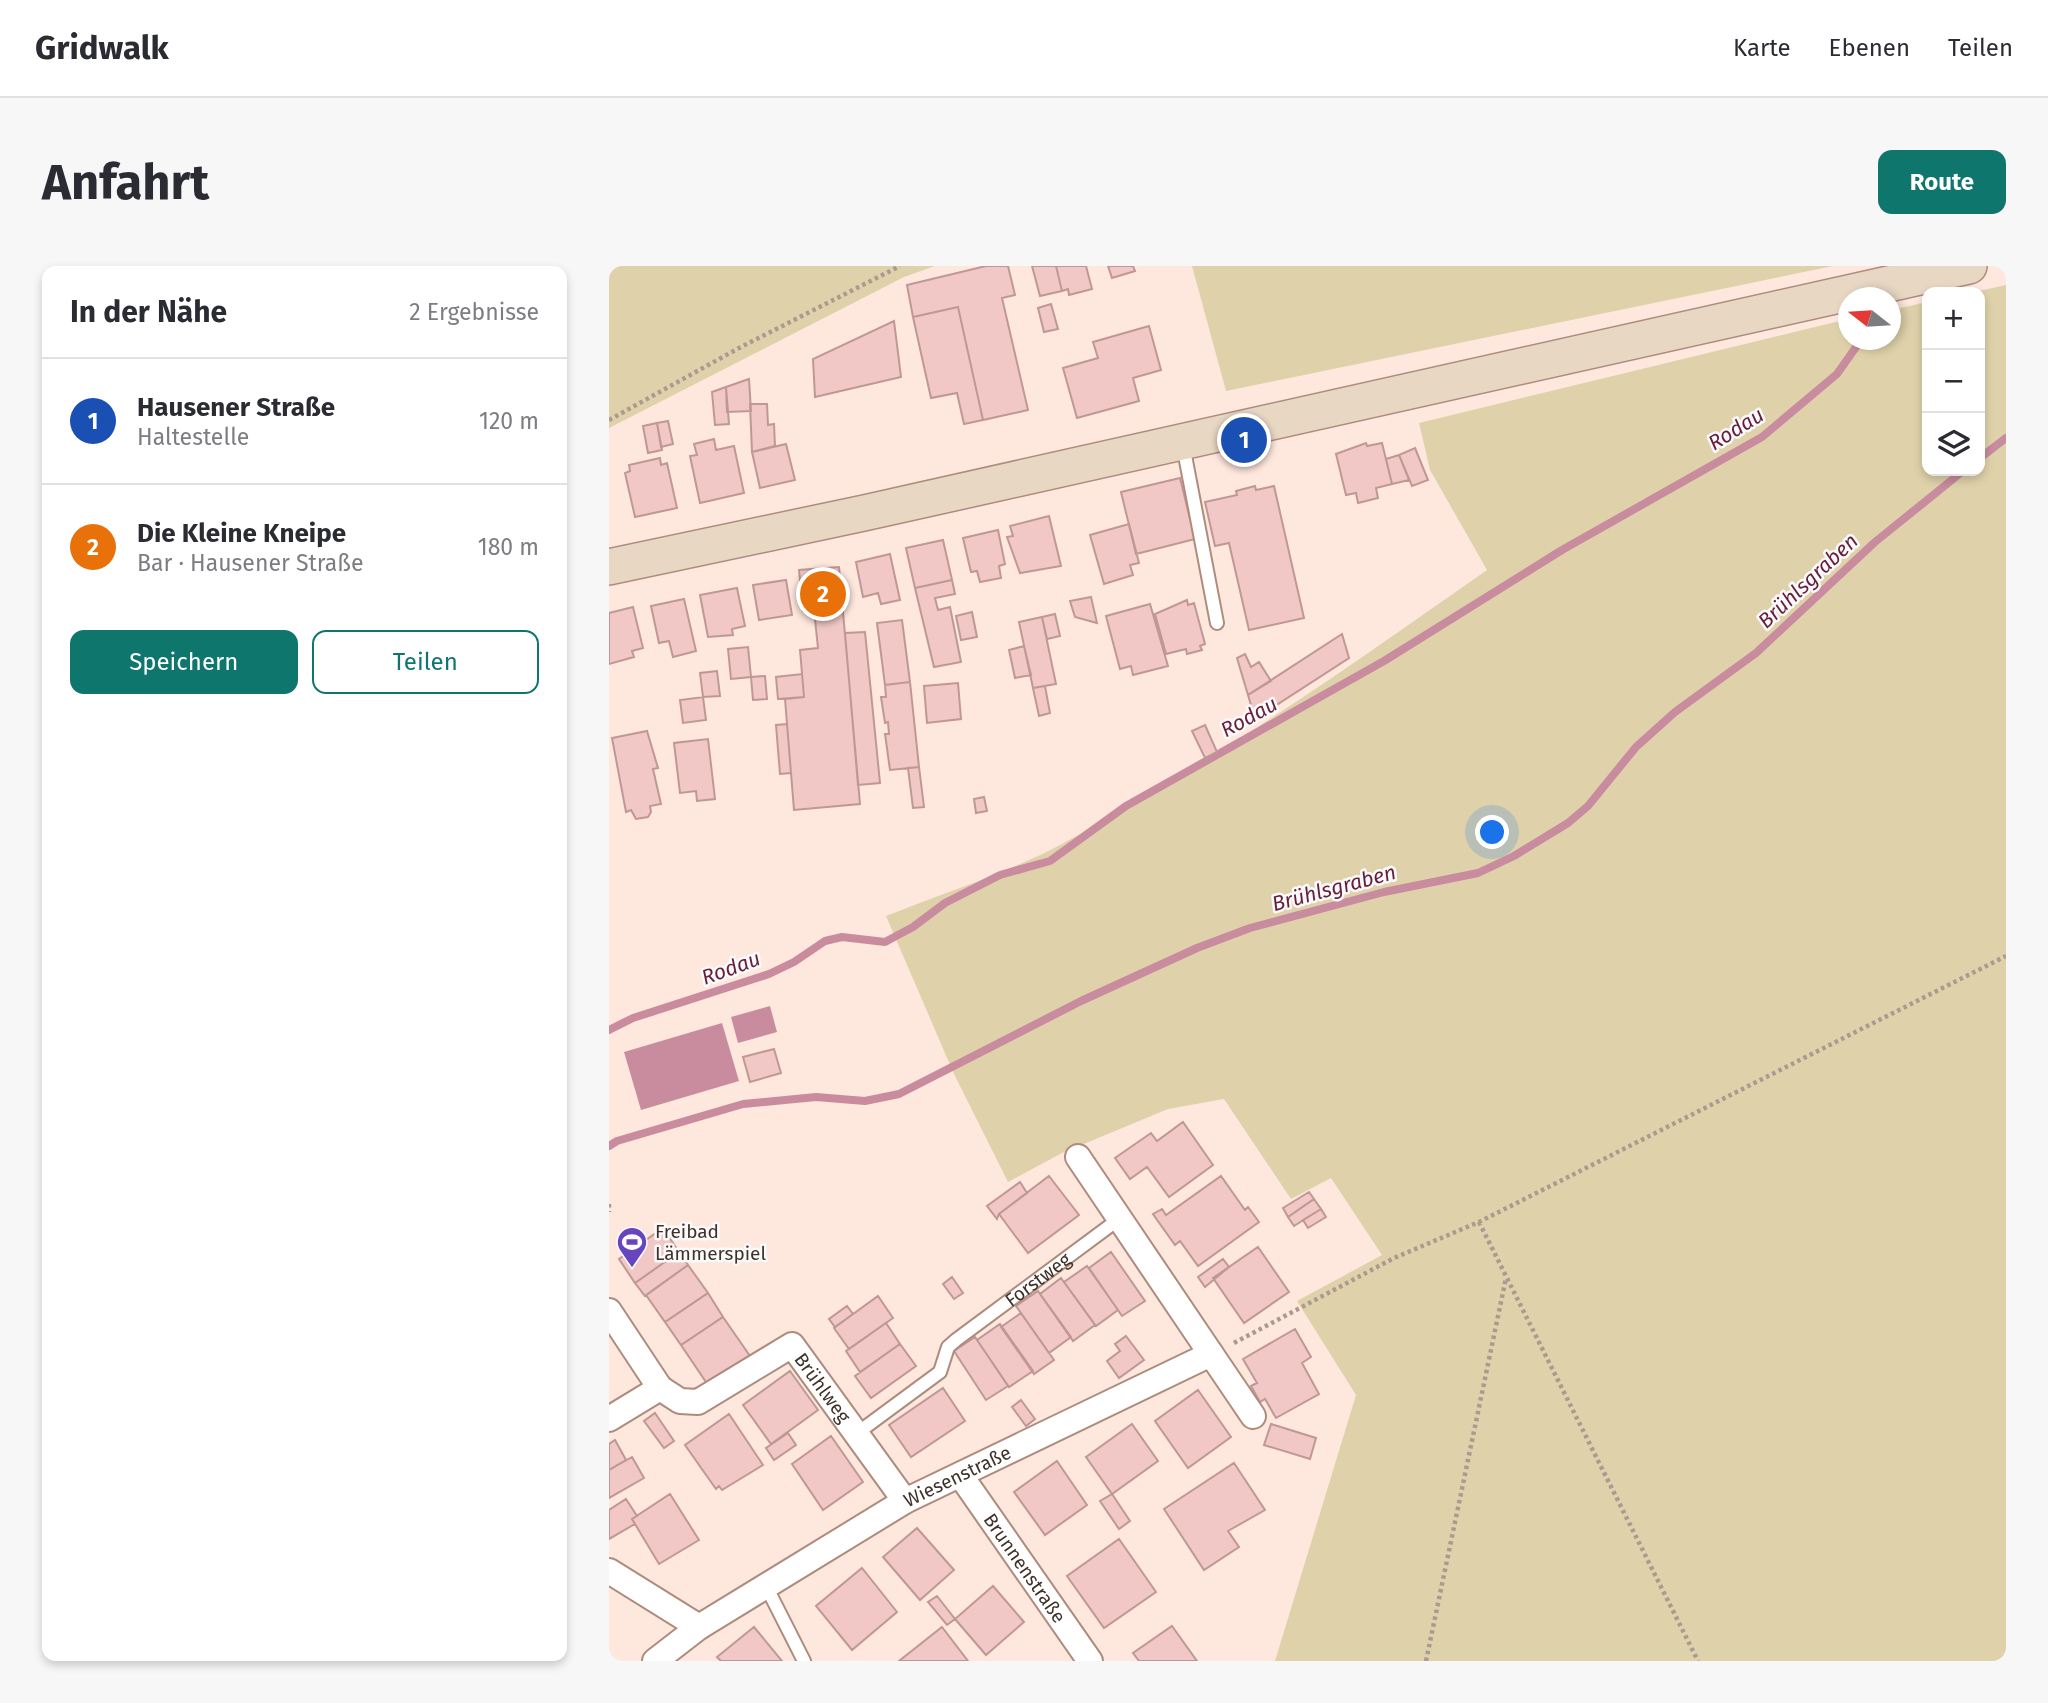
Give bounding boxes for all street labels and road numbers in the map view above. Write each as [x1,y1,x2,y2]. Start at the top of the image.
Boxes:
street label: Forstweg [1000,1248,1076,1312]
street label: Brühlweg [789,1348,855,1427]
street label: Wiesenstraße [900,1441,1015,1512]
street label: Brunnenstraße [979,1509,1071,1627]

